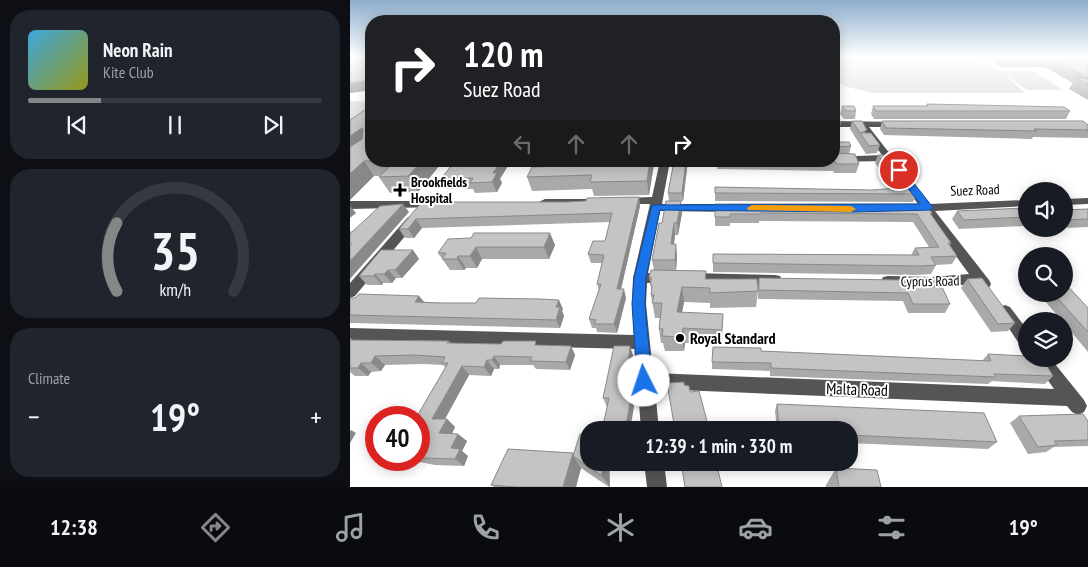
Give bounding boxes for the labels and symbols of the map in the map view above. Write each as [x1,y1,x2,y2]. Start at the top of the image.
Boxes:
pin [878,149,920,191]
place label: Brookfields Hospital [411,173,467,207]
street label: Suez Road [950,180,1000,200]
marker: Brookfields Hospital [393,183,407,197]
street label: Cyprus Road [900,271,960,291]
place label: Royal Standard [690,328,776,348]
marker: Royal Standard [674,332,686,344]
position arrow [617,354,669,406]
street label: Malta Road [826,378,888,400]
speed limit sign: 40 [365,406,430,471]

